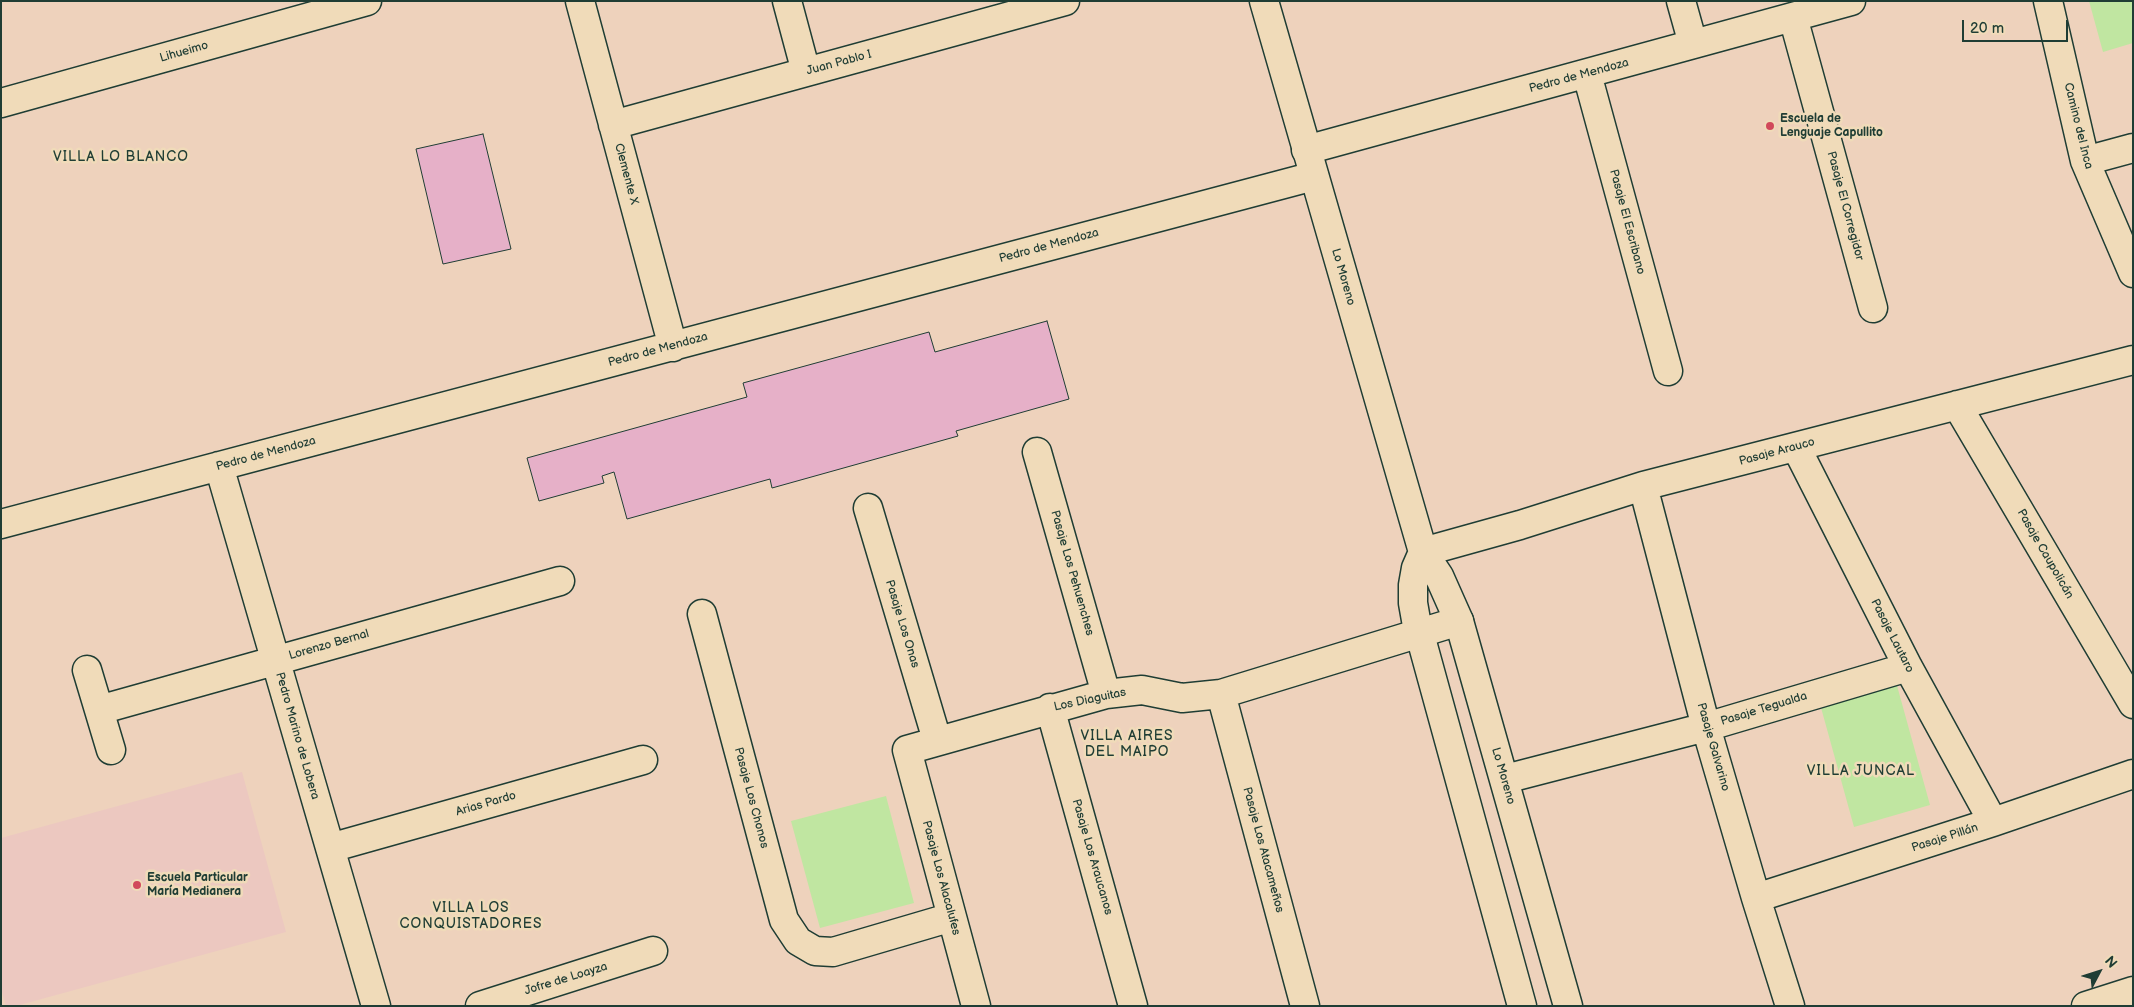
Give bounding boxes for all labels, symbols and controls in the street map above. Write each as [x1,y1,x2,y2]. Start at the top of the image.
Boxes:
scale bar [1964,10,2070,42]
text: 20 m [1970,19,2004,38]
street label: Lihueimo [158,38,210,66]
street label: Juan Pablo I [805,47,873,79]
street label: Pedro de Mendoza [1528,56,1630,96]
street label: Camino del Inca [2060,81,2096,171]
place label: Escuela de Lenguaje Capullito [1780,112,1883,140]
marker: Escuela de Lenguaje Capullito [1764,120,1776,132]
street label: Clemente X [611,142,641,206]
district label: VILLA LO BLANCO [51,149,191,165]
street label: Pasaje El Corregidor [1824,150,1866,262]
street label: Pasaje El Escribano [1606,168,1648,276]
street label: Pedro de Mendoza [998,226,1100,266]
street label: Lo Moreno [1328,247,1358,307]
street label: Pedro de Mendoza [607,330,709,370]
street label: Pedro de Mendoza [215,434,317,474]
street label: Pasaje Arauco [1738,435,1816,469]
street label: Pasaje Caupolicán [2014,507,2076,601]
street label: Pasaje Los Pehuenches [1047,509,1097,637]
street label: Pasaje Los Onas [882,578,922,670]
street label: Pasaje Lautaro [1867,597,1917,675]
street label: Lorenzo Bernal [287,627,371,663]
street label: Pedro Marino de Lobera [272,671,322,801]
street label: Los Diaguitas [1053,685,1127,715]
street label: Pasaje Tegualda [1719,689,1809,729]
street label: Pasaje Galvarino [1693,701,1733,793]
district label: VILLA AIRES DEL MAIPO [1079,728,1175,760]
street label: Pasaje Los Chonos [731,746,771,850]
street label: Lo Moreno [1488,746,1518,806]
district label: VILLA JUNCAL [1805,763,1917,779]
street label: Pasaje Los Atacameños [1239,786,1287,914]
street label: Arias Pardo [454,789,518,819]
street label: Pasaje Los Araucanos [1069,797,1115,917]
street label: Pasaje Los Alacalufes [919,819,963,937]
street label: Pasaje Pillán [1910,820,1980,856]
place label: Escuela Particular María Medianera [147,871,248,899]
marker: Escuela Particular María Medianera [131,879,143,891]
district label: VILLA LOS CONQUISTADORES [398,900,544,932]
north arrow [2074,947,2124,997]
text: N [2101,953,2121,972]
street label: Jofre de Loayza [523,960,609,998]

